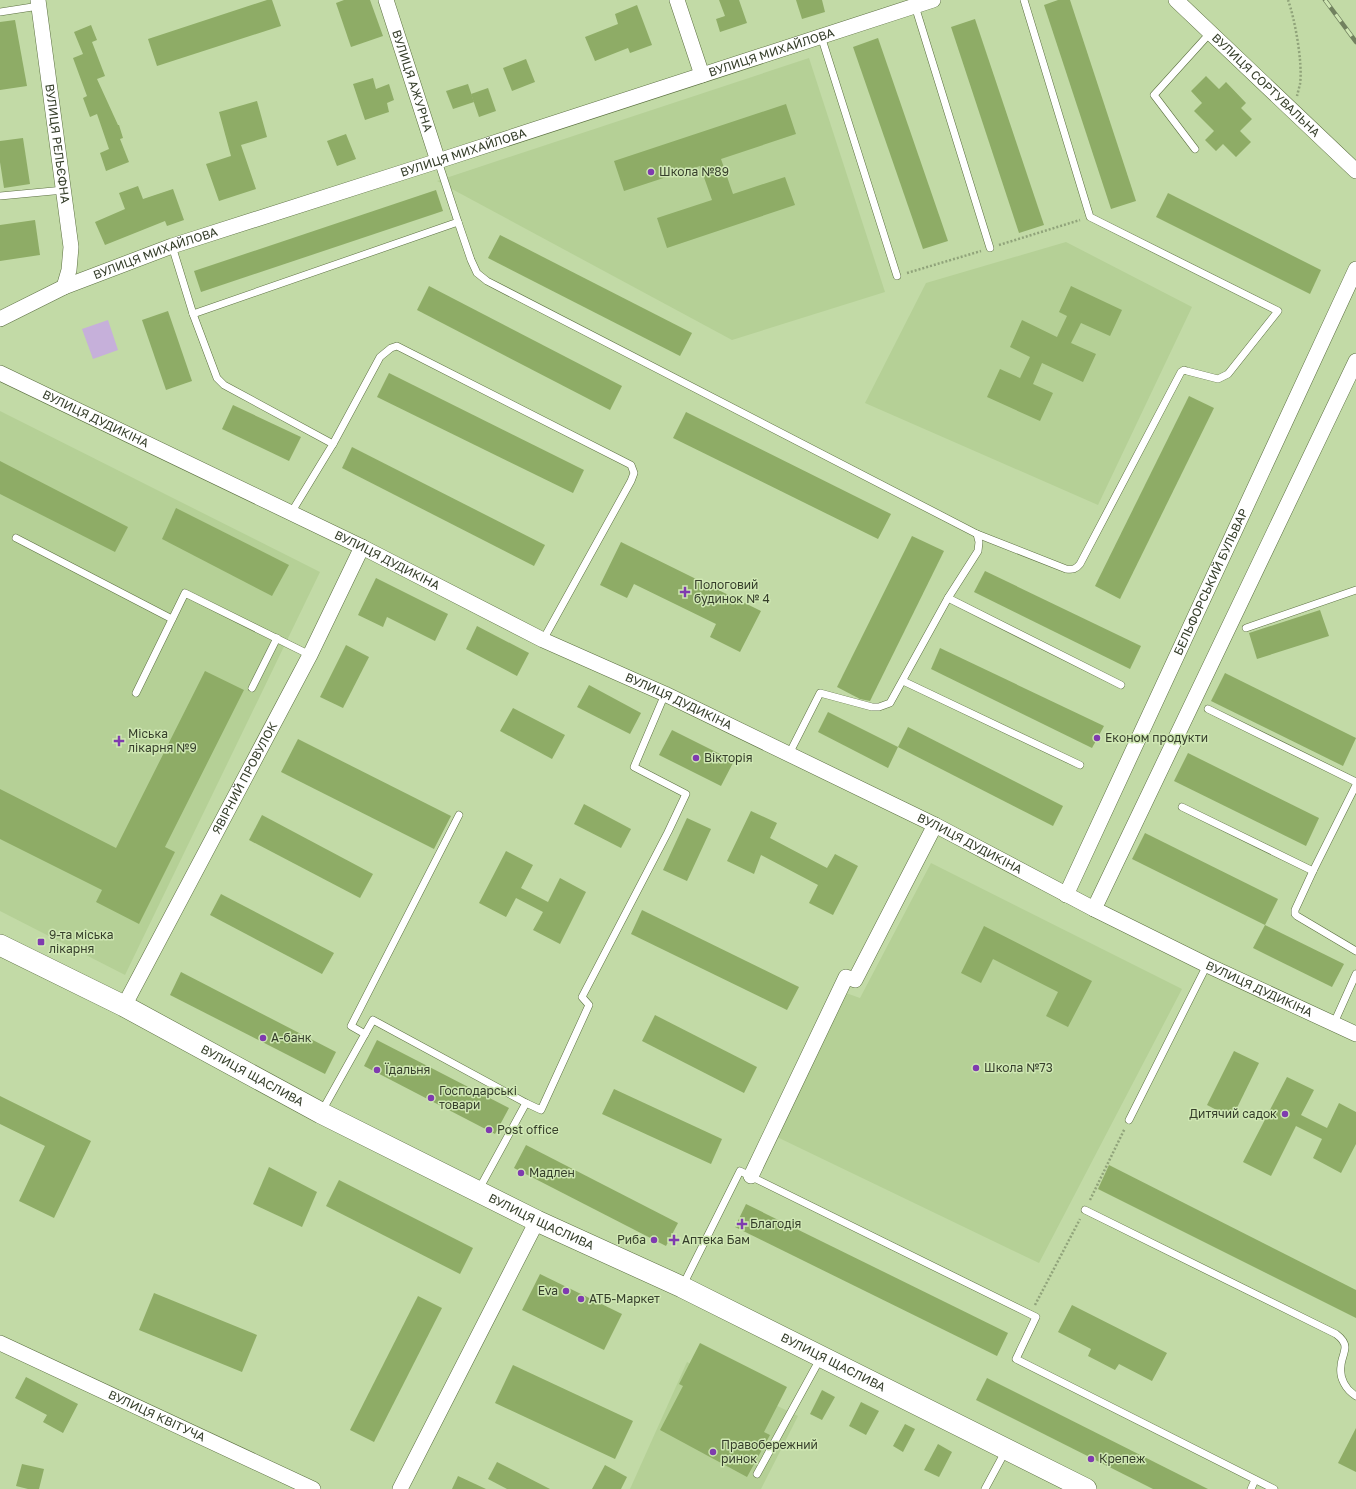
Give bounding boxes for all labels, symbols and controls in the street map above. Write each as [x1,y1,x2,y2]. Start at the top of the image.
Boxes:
street label: ВУЛИЦЯ МИХАЙЛОВА [707,25,836,79]
street label: ВУЛИЦЯ АЖУРНА [389,28,436,134]
street label: ВУЛИЦЯ СОРТУВАЛЬНА [1209,30,1323,140]
street label: ВУЛИЦЯ РЕЛЬЄФНА [42,83,73,204]
street label: ВУЛИЦЯ МИХАЙЛОВА [398,125,528,180]
place label: Школа №89 [659,164,729,179]
marker: Школа №89 [646,167,656,177]
street label: ВУЛИЦЯ МИХАЙЛОВА [91,224,219,282]
street label: ВУЛИЦЯ ДУДИКІНА [40,387,151,450]
street label: БЕЛЬФОРСЬКИЙ БУЛЬВАР [1170,506,1251,657]
street label: ВУЛИЦЯ ДУДИКІНА [332,527,443,593]
place label: Пологовий будинок № 4 [694,577,770,606]
marker: Пологовий будинок № 4 [679,586,691,598]
street label: ВУЛИЦЯ ДУДИКІНА [623,669,735,732]
street label: ЯВІРНИЙ ПРОВУЛОК [208,719,281,836]
place label: Міська лікарня №9 [128,726,197,755]
place label: Економ продукти [1105,730,1208,745]
marker: Економ продукти [1092,733,1102,743]
marker: Міська лікарня №9 [113,735,125,747]
place label: Вікторія [704,750,753,765]
marker: Вікторія [691,753,701,763]
street label: ВУЛИЦЯ ДУДИКІНА [915,810,1025,877]
place label: 9-та міська лікарня [49,927,114,956]
marker: 9-та міська лікарня [36,937,46,947]
street label: ВУЛИЦЯ ДУДИКІНА [1203,957,1315,1020]
place label: А-банк [271,1030,312,1045]
marker: А-банк [258,1033,268,1043]
street label: ВУЛИЦЯ ЩАСЛИВА [198,1041,306,1109]
place label: Школа №73 [984,1060,1053,1075]
place label: Їдальня [384,1062,430,1077]
marker: Школа №73 [971,1063,981,1073]
marker: Їдальня [372,1065,382,1075]
place label: Господарські товари [439,1083,517,1112]
marker: Господарські товари [426,1093,436,1103]
place label: Дитячий садок [1189,1106,1277,1121]
marker: Дитячий садок [1280,1109,1290,1119]
place label: Post office [497,1122,559,1137]
marker: Post office [484,1125,494,1135]
place label: Мадлен [529,1165,575,1180]
marker: Мадлен [516,1168,526,1178]
street label: ВУЛИЦЯ ЩАСЛИВА [486,1190,596,1253]
place label: Благодія [750,1216,801,1231]
marker: Благодія [737,1219,747,1229]
place label: Риба [617,1232,646,1247]
place label: Аптека Бам [682,1232,750,1247]
marker: Риба [649,1235,659,1245]
marker: Аптека Бам [669,1235,679,1245]
place label: Eva [538,1283,558,1298]
marker: Eva [561,1286,571,1296]
place label: АТБ-Маркет [589,1291,660,1306]
marker: АТБ-Маркет [576,1294,586,1304]
street label: ВУЛИЦЯ ЩАСЛИВА [778,1330,888,1394]
street label: ВУЛИЦЯ КВІТУЧА [106,1387,208,1445]
place label: Правобережний ринок [721,1437,818,1466]
marker: Правобережний ринок [708,1447,718,1457]
place label: Крепеж [1099,1451,1146,1466]
marker: Крепеж [1086,1454,1096,1464]

